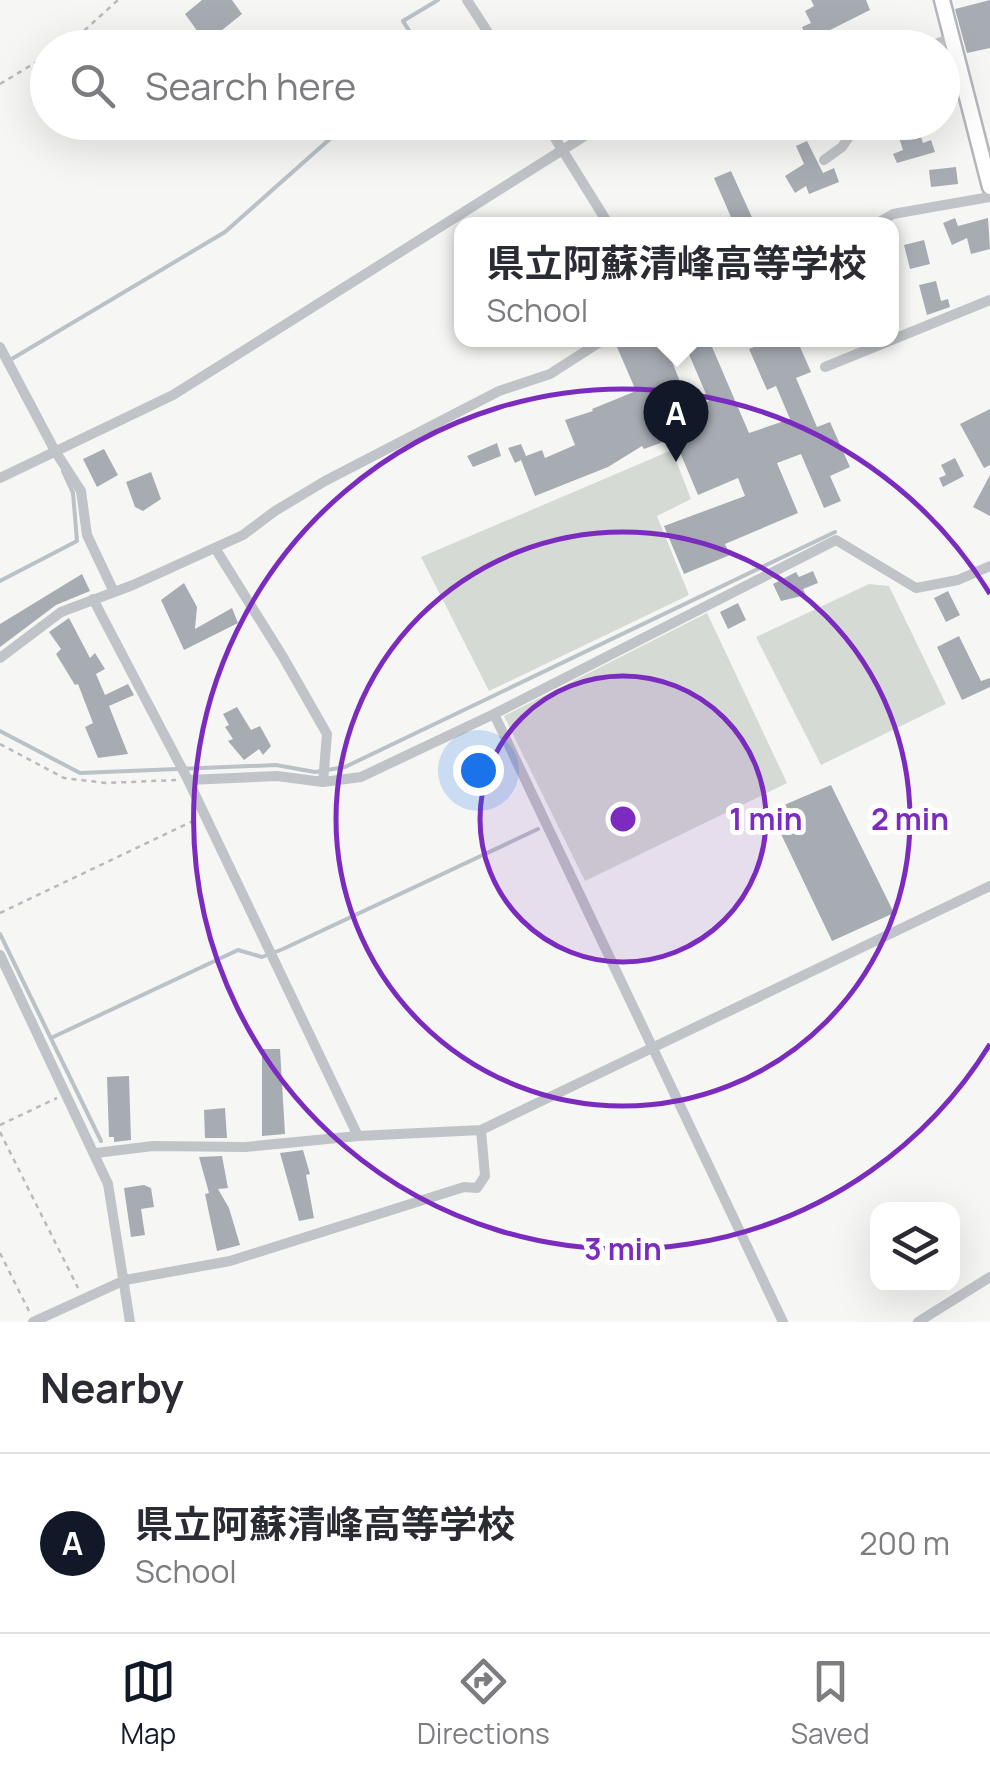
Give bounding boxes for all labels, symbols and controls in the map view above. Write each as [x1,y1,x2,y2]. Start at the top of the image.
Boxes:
search box [30,30,960,140]
icon: search [65,58,120,113]
text: Search here [145,59,356,111]
popup [454,217,899,347]
text: 県立阿蘇清峰高等学校 [486,236,867,288]
text: School [486,288,588,332]
pin: A [644,380,708,462]
your location [453,745,504,796]
text: 1 min [729,798,803,839]
text: 2 min [871,798,949,839]
centre of rings [605,801,641,837]
map controls [870,1202,960,1292]
button: layers [870,1202,960,1292]
text: 3 min [584,1228,662,1269]
text: Nearby [40,1358,184,1416]
text: 県立阿蘇清峰高等学校 [135,1497,515,1549]
text: A [62,1521,83,1565]
text: 200 m [859,1521,950,1565]
text: School [135,1549,237,1593]
tab: Map [120,1654,176,1752]
tab: Directions [417,1654,550,1752]
tab: Saved [791,1654,870,1752]

